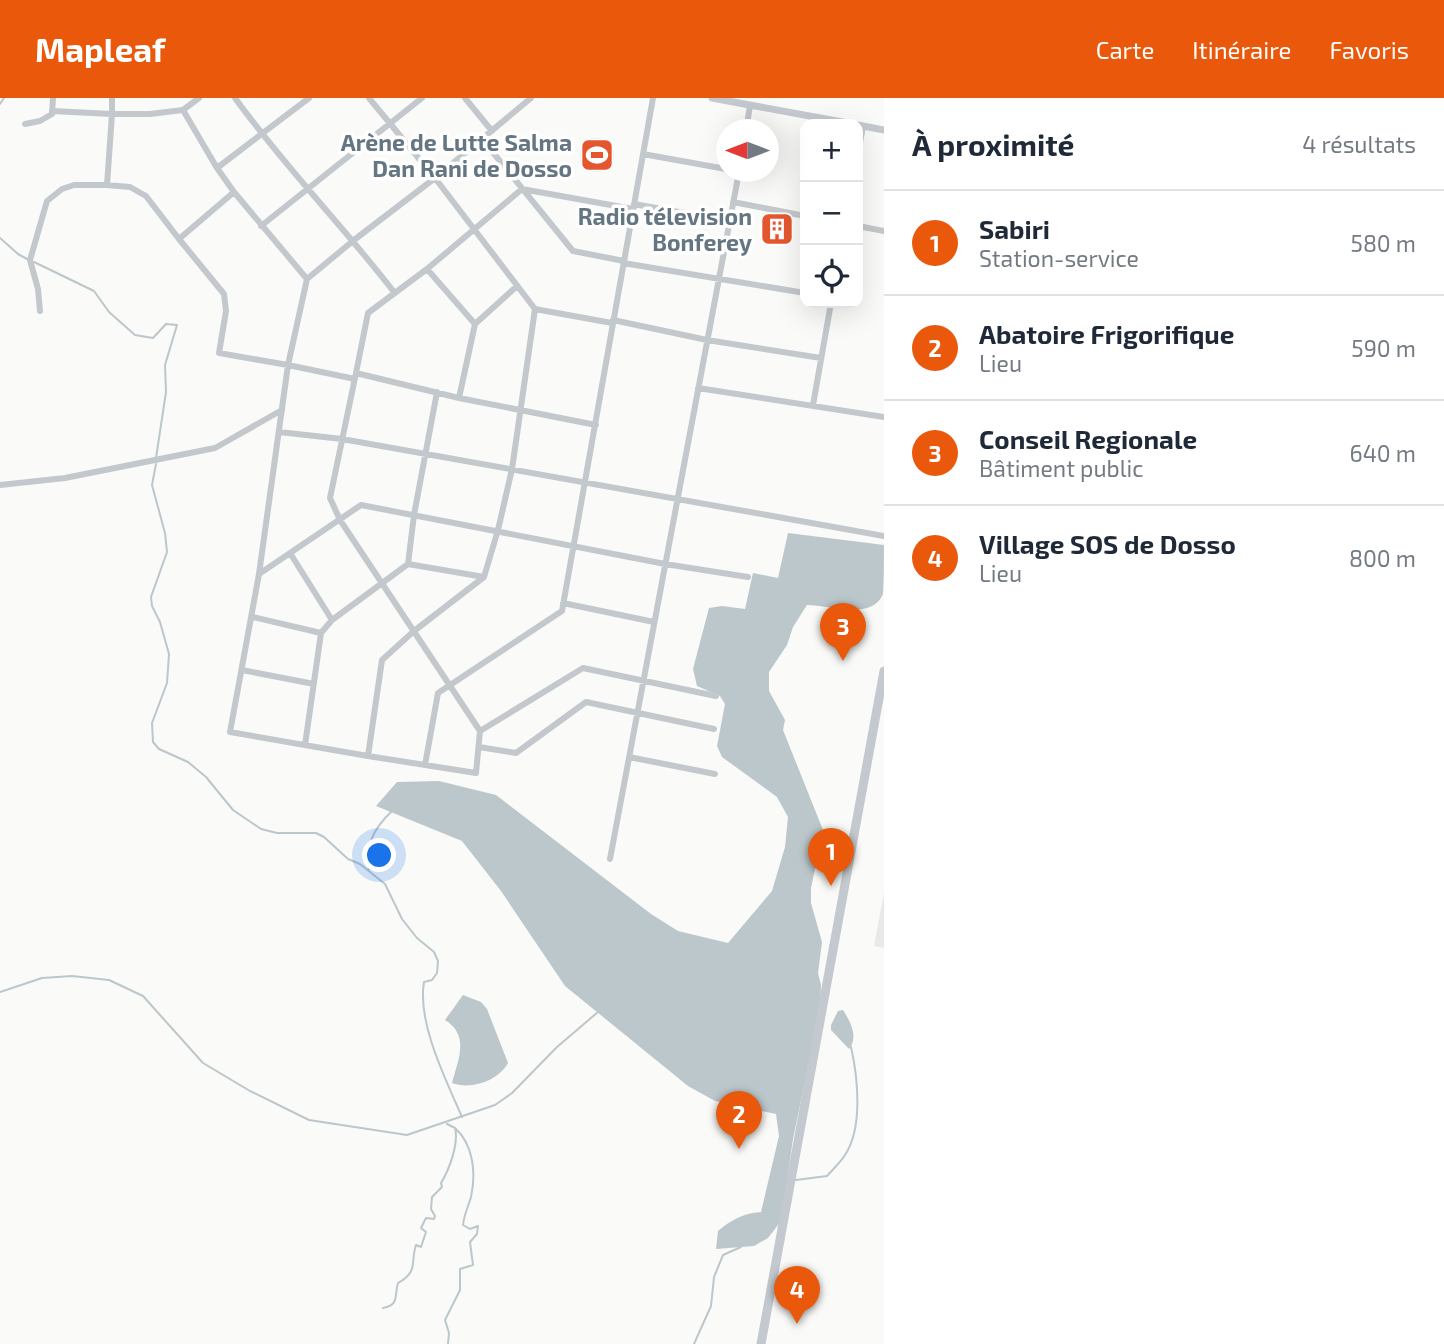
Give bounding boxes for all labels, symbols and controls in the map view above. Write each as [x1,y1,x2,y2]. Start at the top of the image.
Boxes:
text: Mapleaf [35,29,165,69]
text: Carte [1096,35,1154,64]
text: Itinéraire [1192,35,1291,64]
text: Favoris [1329,35,1409,64]
north arrow [716,119,779,182]
map controls [800,119,863,308]
button: + [800,119,863,182]
text: À proximité [912,126,1074,162]
place label: Arène de Lutte Salma Dan Rani de Dosso [341,128,572,182]
text: 4 résultats [1302,130,1416,158]
sports icon: Arène de Lutte Salma Dan Rani de Dosso [578,136,616,174]
button: − [800,182,863,245]
place label: Radio télevision Bonferey [578,202,752,256]
building icon: Radio télevision Bonferey [758,210,796,248]
text: Sabiri [979,213,1050,244]
text: 1 [930,229,940,257]
text: 580 m [1351,229,1416,257]
text: Station-service [979,244,1139,272]
button: locate [800,245,863,308]
text: Abatoire Frigorifique [979,318,1234,349]
text: 2 [928,334,942,362]
text: 590 m [1351,334,1416,362]
text: Lieu [979,349,1022,377]
text: Conseil Regionale [979,423,1197,454]
text: 3 [928,439,942,467]
text: 640 m [1350,439,1416,467]
text: Bâtiment public [979,454,1143,482]
text: Village SOS de Dosso [979,528,1236,559]
text: 4 [928,544,942,572]
text: 800 m [1349,544,1416,572]
text: Lieu [979,559,1022,587]
pin: 3 [820,603,866,661]
pin: 1 [808,828,854,886]
your location [362,838,396,872]
pin: 2 [716,1091,762,1149]
pin: 4 [774,1266,820,1324]

